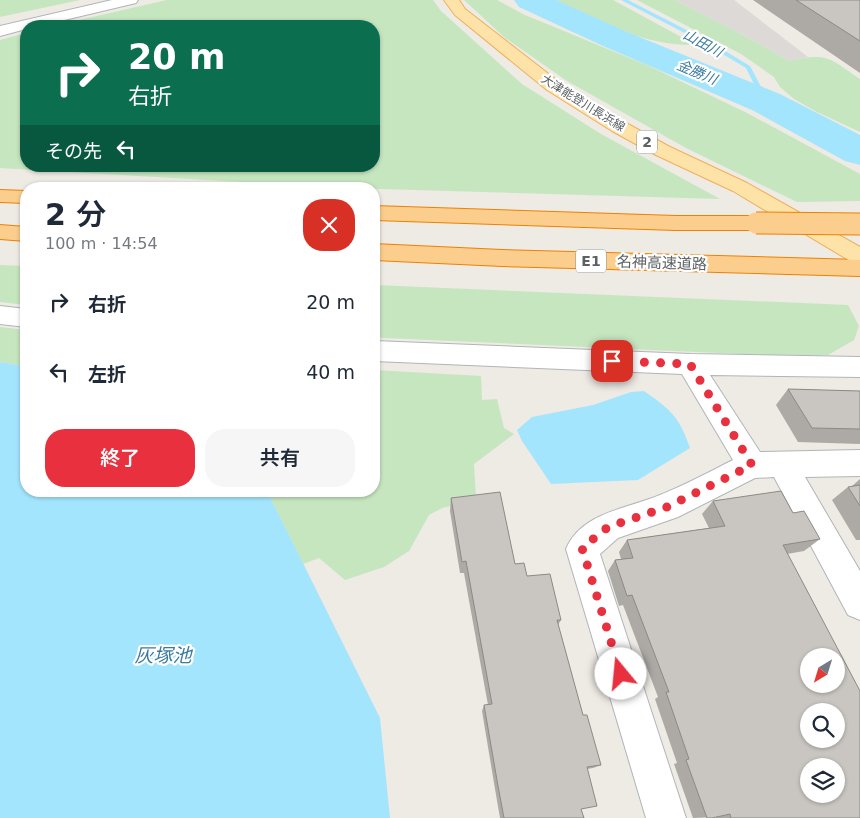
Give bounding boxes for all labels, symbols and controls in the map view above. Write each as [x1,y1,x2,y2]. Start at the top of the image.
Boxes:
water label: 山田川 [681,26,727,61]
text: 20 m [128,37,225,77]
icon: right [45,40,110,105]
water label: 金勝川 [675,56,721,88]
street label: 大津能登川長浜線 [539,72,627,134]
text: 右折 [128,84,172,109]
road number: 2 [637,130,657,154]
icon: left [112,135,140,163]
text: その先 [45,140,102,162]
text: 2 分 [45,197,106,232]
button: close [303,199,355,251]
text: 100 m · 14:54 [45,234,158,253]
road number: E1 [576,250,606,272]
street label: 名神高速道路 [617,252,707,274]
icon: right [45,288,73,316]
text: 20 m [306,291,355,313]
text: 右折 [88,293,126,315]
pin [591,340,633,382]
icon: arrive [598,347,626,375]
icon: left [45,358,73,386]
text: 40 m [306,361,355,383]
text: 左折 [88,363,126,385]
button: 終了 [45,429,195,487]
button: 共有 [205,429,355,487]
water label: 灰塚池 [134,644,193,666]
position arrow [594,647,646,699]
north arrow [800,648,845,692]
map controls [800,648,845,803]
button: search [800,703,845,748]
button: layers [800,758,845,803]

